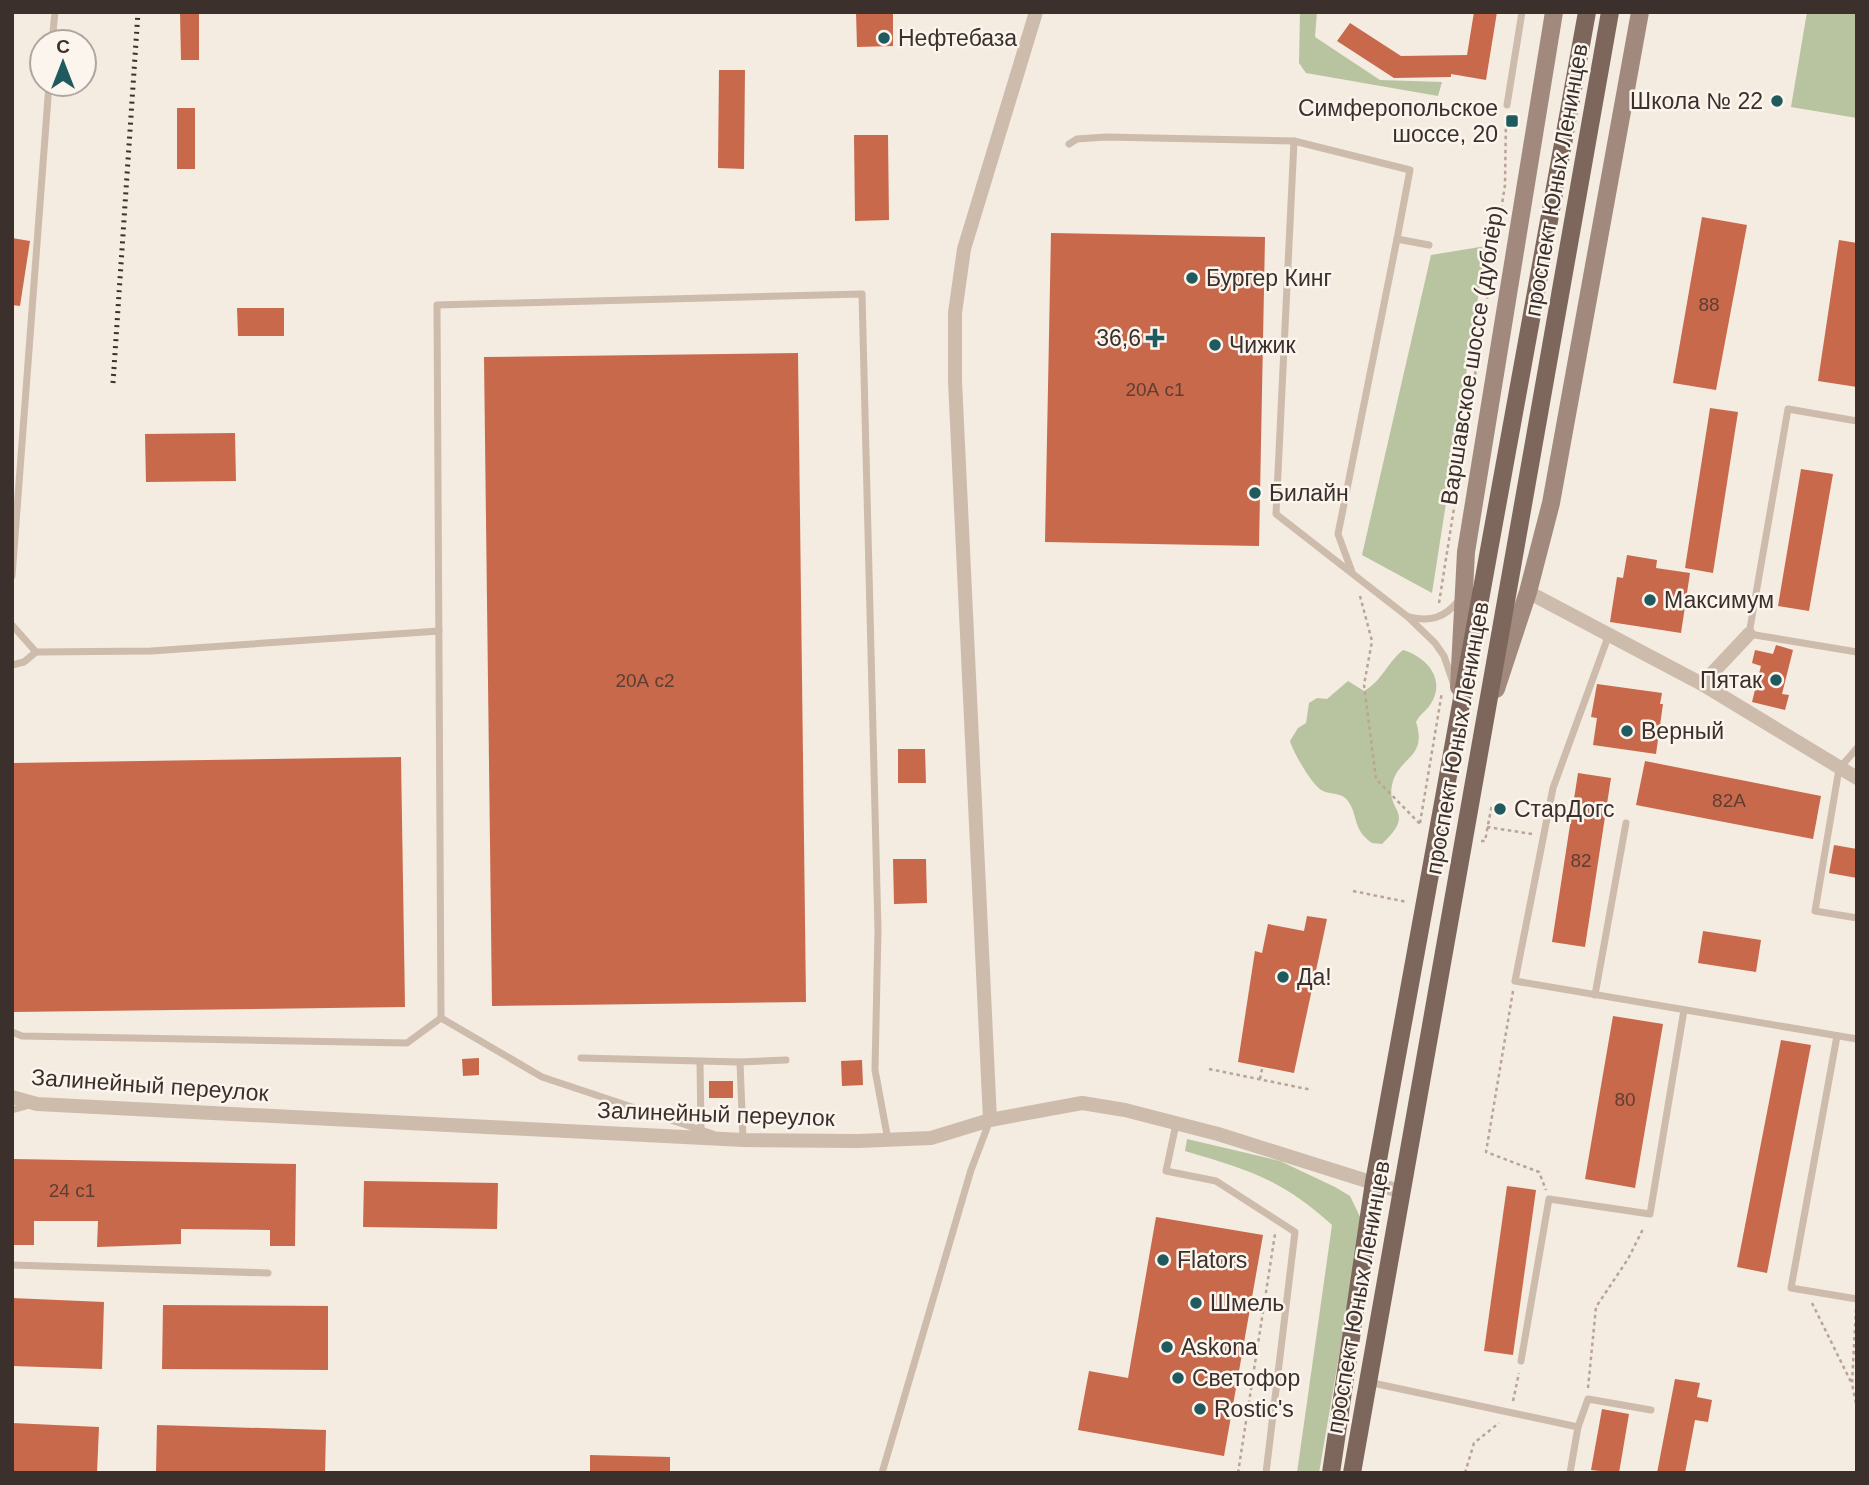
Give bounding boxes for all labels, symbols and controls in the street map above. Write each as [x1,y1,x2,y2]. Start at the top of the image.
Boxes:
place label: Нефтебаза [898,25,1017,51]
north arrow [28,28,98,98]
marker: Нефтебаза [876,30,892,46]
text: С [56,36,70,57]
street label: проспект Юных Ленинцев [1519,42,1593,318]
place label: Школа № 22 [1630,88,1763,114]
marker: Школа № 22 [1769,93,1785,109]
place label: Симферопольское шоссе, 20 [1298,95,1498,147]
marker: Симферопольское шоссе, 20 [1504,113,1520,129]
street label: Варшавское шоссе (дублёр) [1435,203,1509,507]
place label: Бургер Кинг [1206,265,1332,291]
marker: Бургер Кинг [1184,270,1200,286]
house number: 88 [1698,294,1720,315]
place label: 36,6 [1096,325,1141,351]
marker: 36,6 [1147,330,1163,346]
place label: Чижик [1229,332,1296,358]
marker: Чижик [1207,337,1223,353]
house number: 20А с1 [1125,379,1185,400]
place label: Билайн [1269,480,1349,506]
marker: Билайн [1247,485,1263,501]
place label: Максимум [1664,587,1774,613]
marker: Максимум [1642,592,1658,608]
street label: проспект Юных Ленинцев [1420,600,1494,876]
place label: Пятак [1700,667,1763,693]
house number: 20А с2 [615,670,675,691]
marker: Пятак [1768,672,1784,688]
place label: Верный [1641,718,1724,744]
marker: Верный [1619,723,1635,739]
house number: 82А [1712,790,1746,811]
place label: СтарДогс [1514,796,1614,822]
marker: СтарДогс [1492,801,1508,817]
house number: 82 [1570,850,1592,871]
place label: Да! [1297,964,1332,990]
marker: Да! [1275,969,1291,985]
street label: Залинейный переулок [30,1064,270,1106]
house number: 80 [1614,1089,1636,1110]
street label: Залинейный переулок [597,1097,836,1131]
street label: проспект Юных Ленинцев [1321,1159,1395,1435]
house number: 24 с1 [49,1180,95,1201]
place label: Flators [1177,1247,1247,1273]
marker: Flators [1155,1252,1171,1268]
place label: Шмель [1210,1290,1284,1316]
marker: Шмель [1188,1295,1204,1311]
place label: Askona [1181,1334,1258,1360]
marker: Askona [1159,1339,1175,1355]
place label: Светофор [1192,1365,1300,1391]
marker: Светофор [1170,1370,1186,1386]
place label: Rostic's [1214,1396,1294,1422]
marker: Rostic's [1192,1401,1208,1417]

